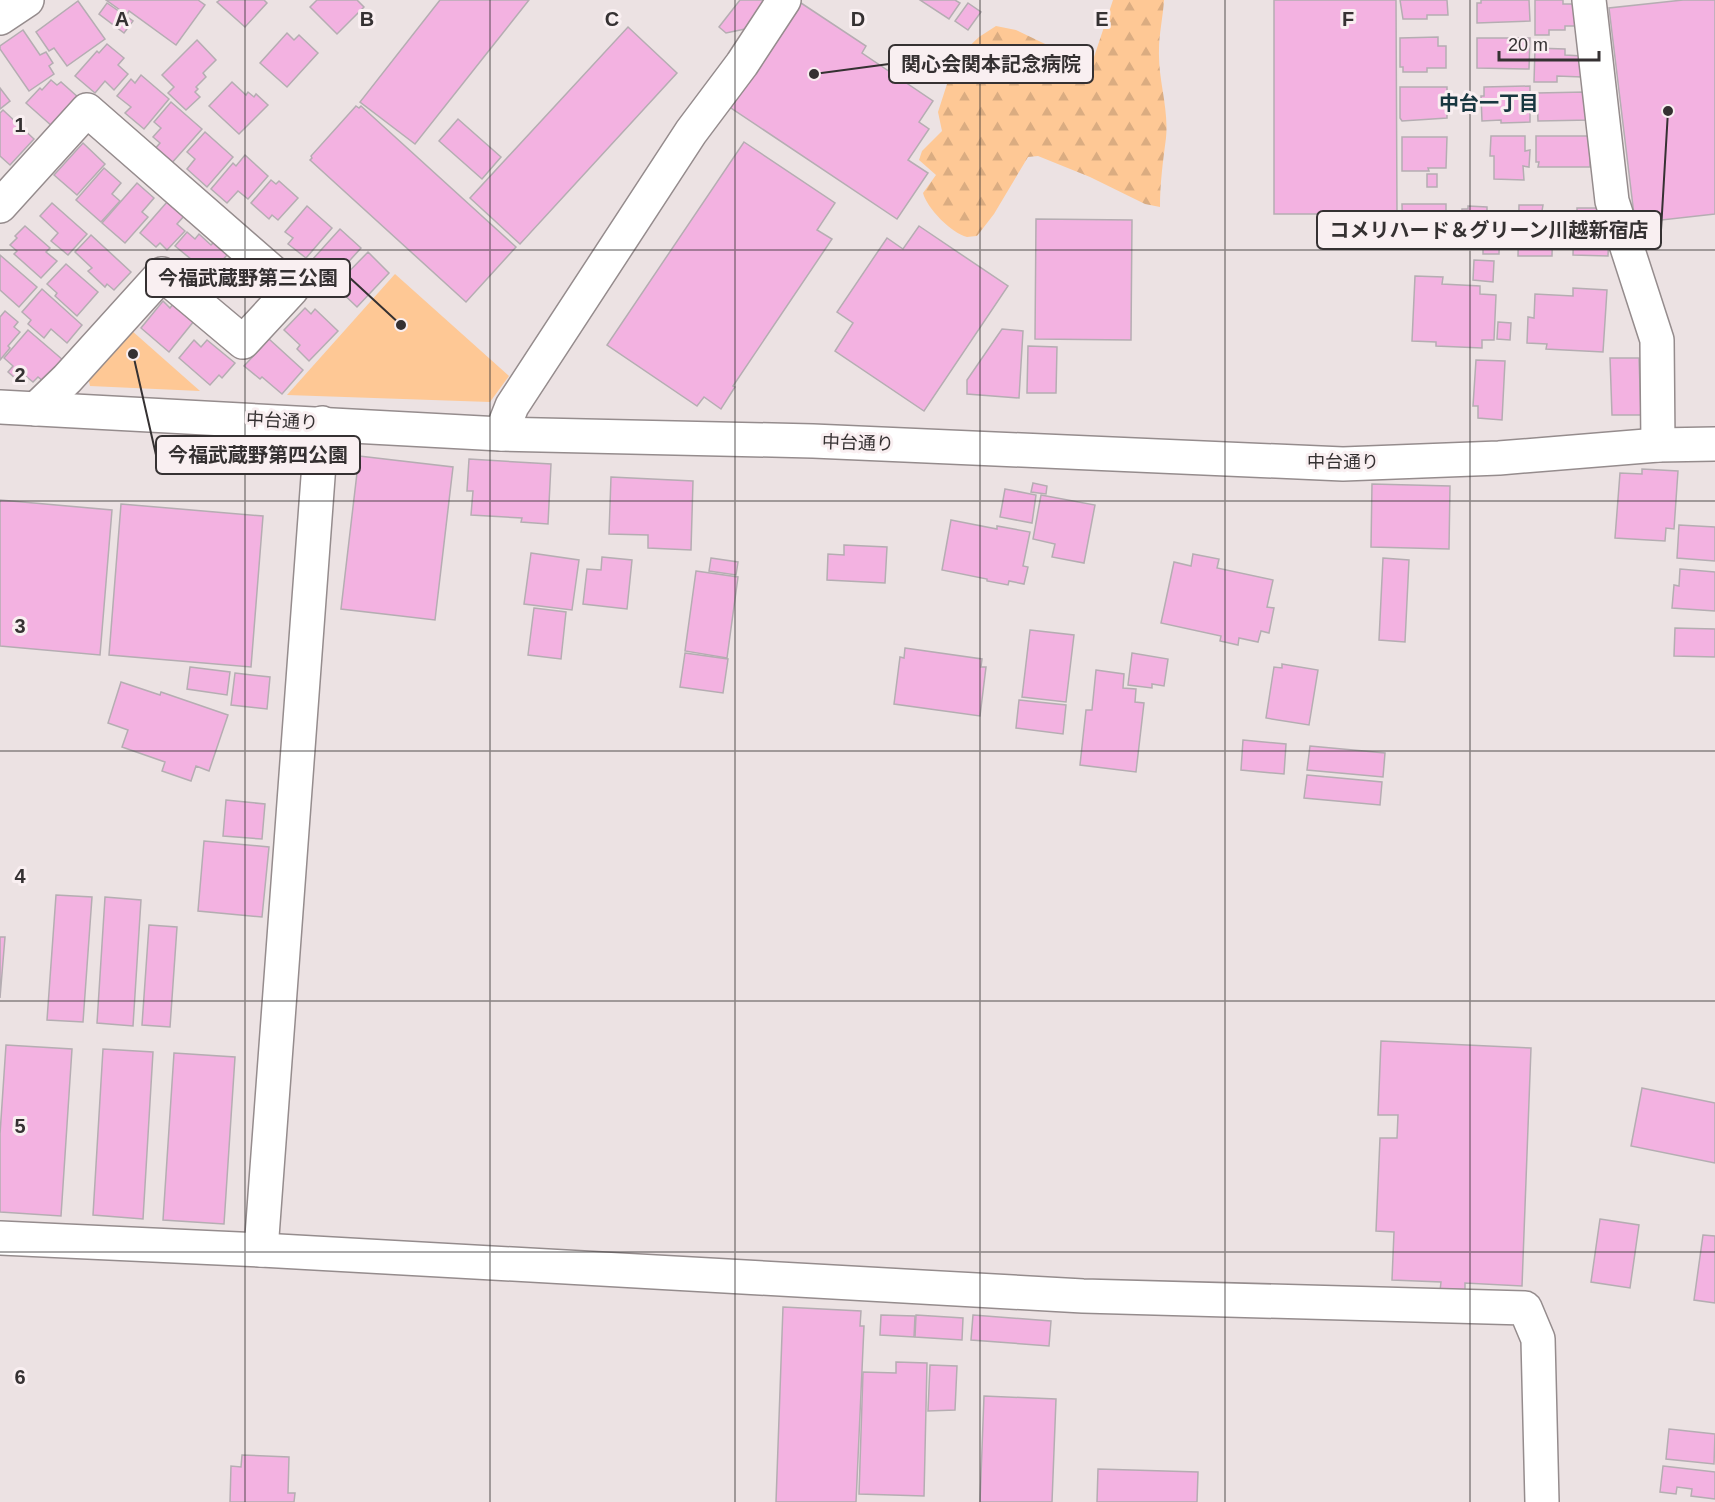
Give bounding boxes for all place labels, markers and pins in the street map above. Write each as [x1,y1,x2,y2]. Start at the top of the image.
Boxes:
callout: 関心会関本記念病院 [889,45,1093,83]
callout: コメリハード＆グリーン川越新宿店 [1317,211,1661,249]
callout: 今福武蔵野第三公園 [146,259,350,297]
callout: 今福武蔵野第四公園 [156,436,360,474]

